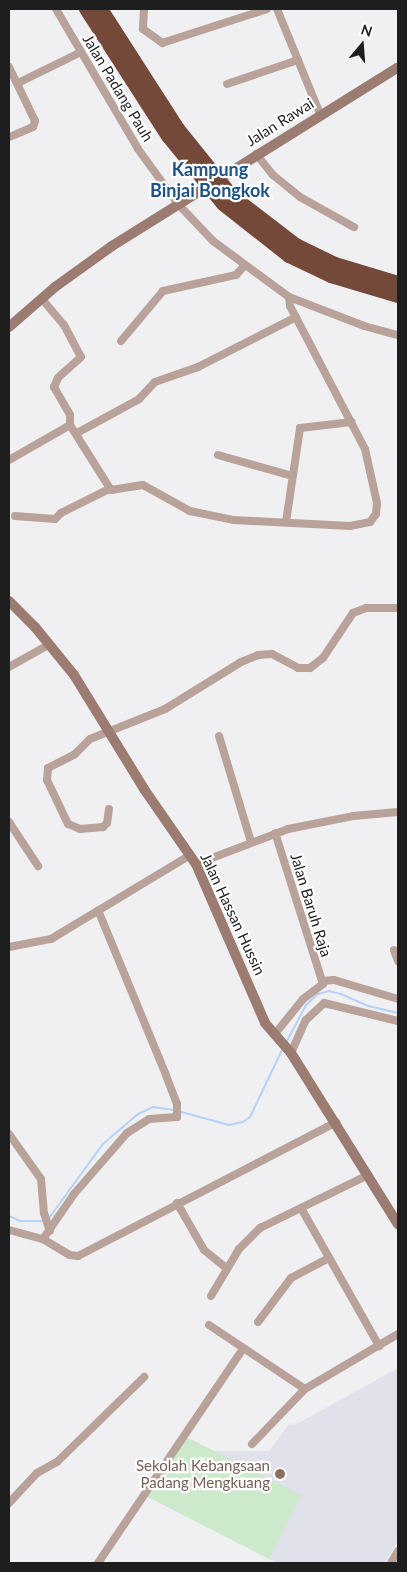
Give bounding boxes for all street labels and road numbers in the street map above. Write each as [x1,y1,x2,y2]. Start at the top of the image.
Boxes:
street label: Jalan Padang Pauh [79,31,157,145]
street label: Jalan Rawai [243,94,317,150]
street label: Jalan Hassan Hussin [197,850,269,978]
street label: Jalan Baruh Raja [287,851,335,959]

